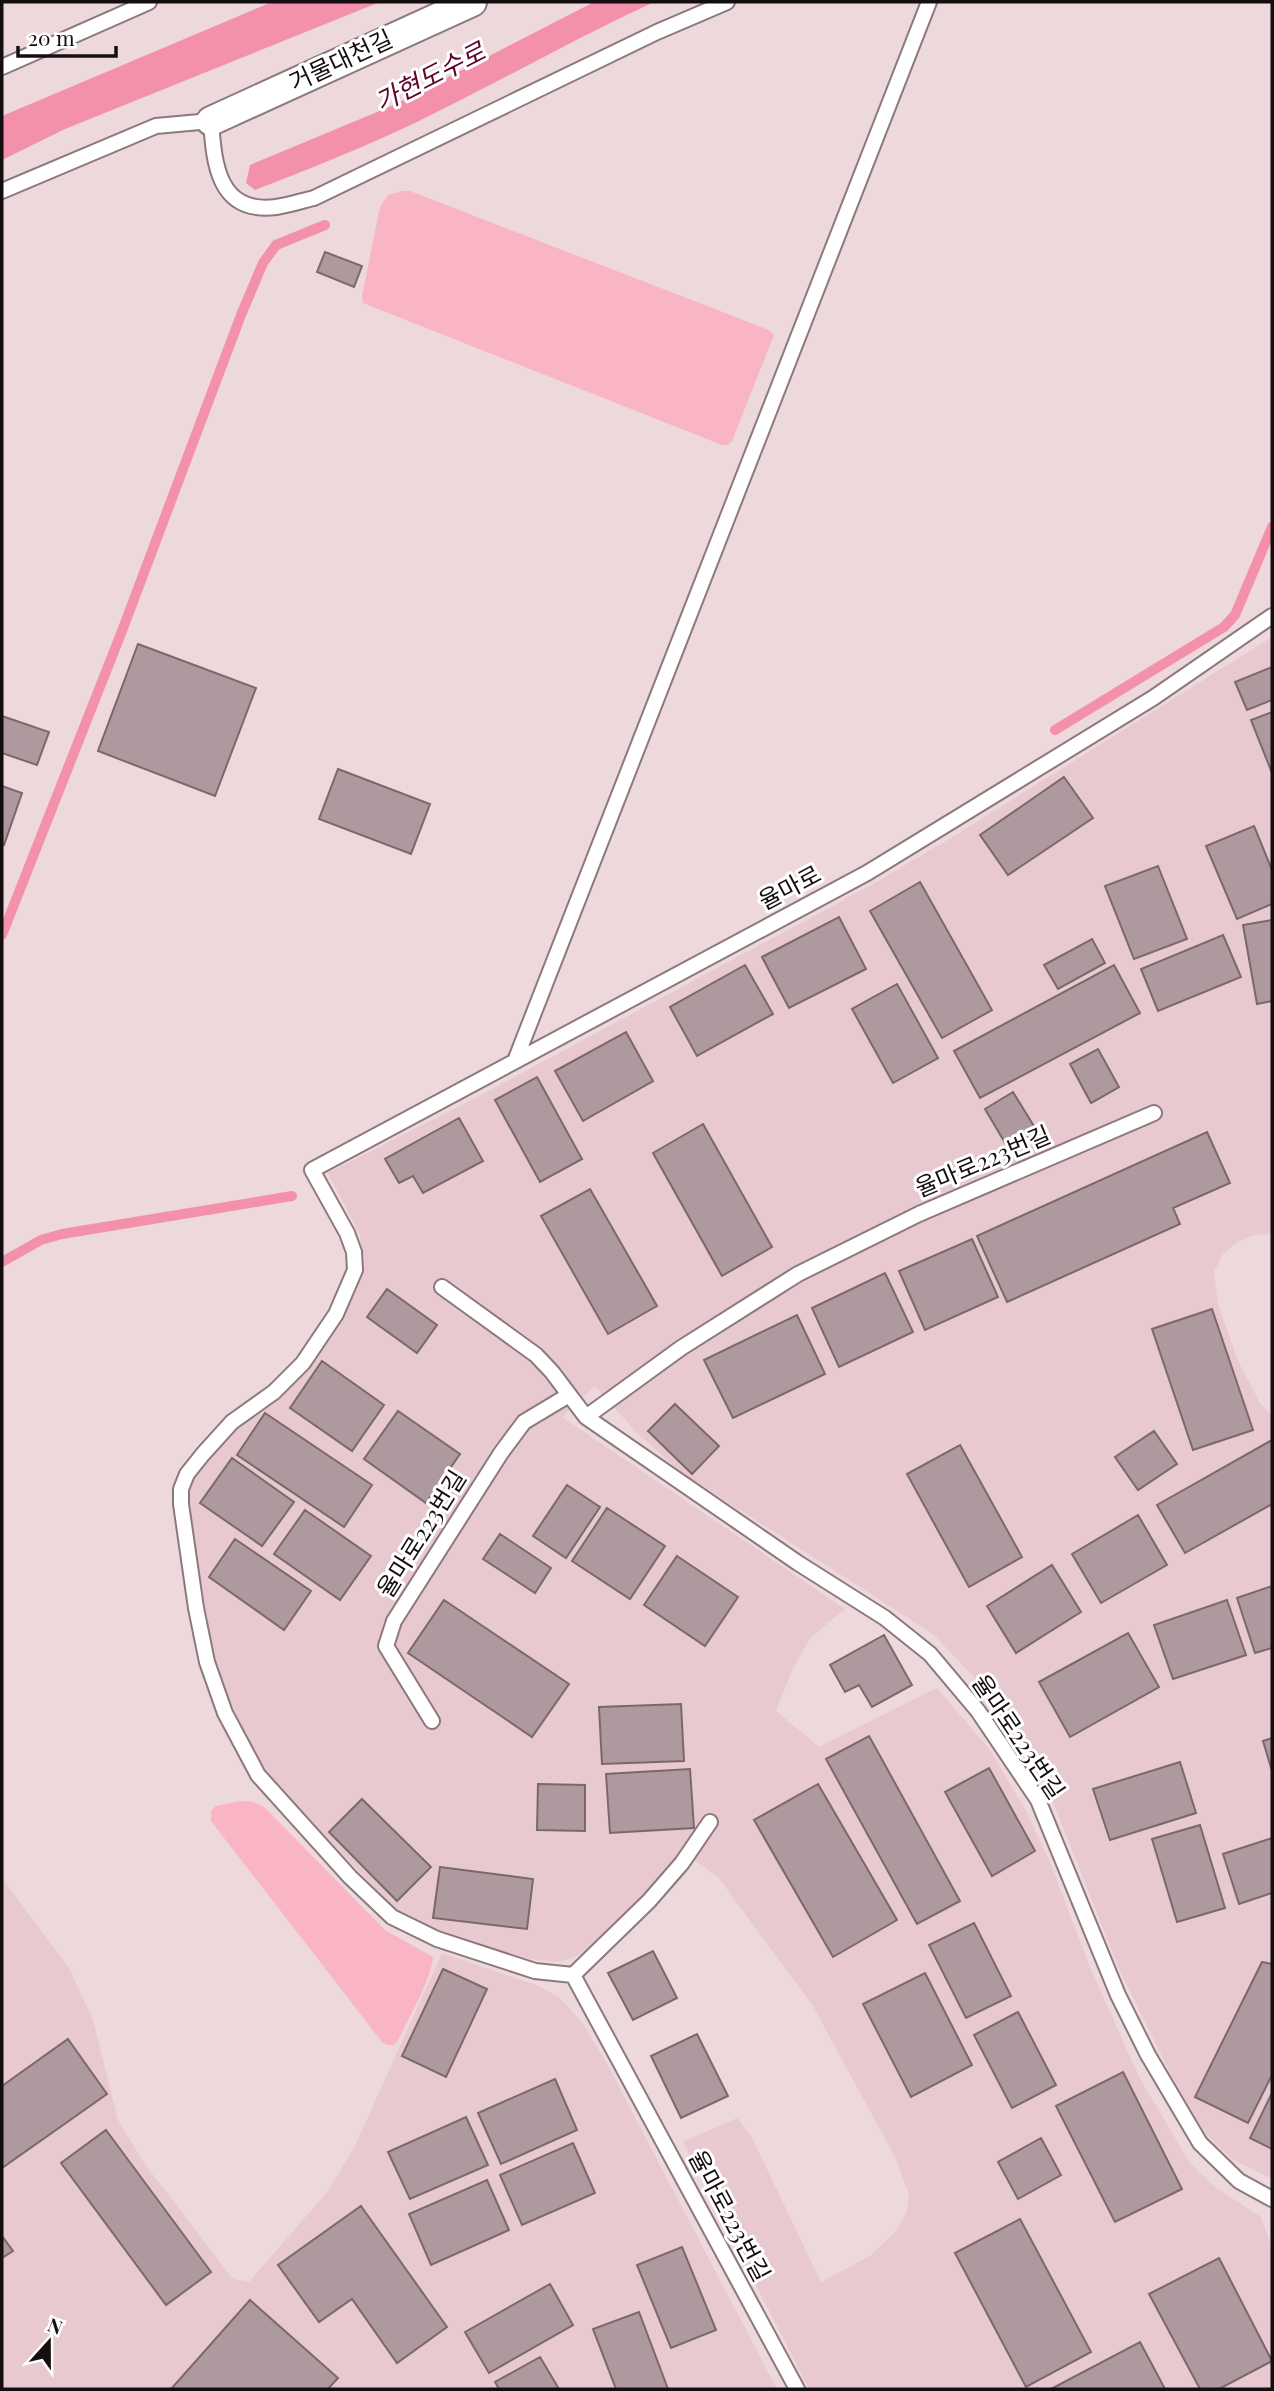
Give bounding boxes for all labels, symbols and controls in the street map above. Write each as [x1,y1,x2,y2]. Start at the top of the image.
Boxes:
scale bar [18,14,116,58]
street label: 거물대천길 [283,21,397,97]
text: 20 m [28,23,75,51]
water label: 가현도수로 [368,32,492,118]
street label: 율마로 [752,857,826,916]
street label: 율마로223번길 [910,1117,1055,1203]
street label: 율마로223번길 [369,1463,472,1603]
street label: 율마로223번길 [966,1667,1073,1805]
street label: 율마로223번길 [683,2144,779,2286]
north arrow [14,2307,84,2377]
text: N [44,2311,67,2340]

